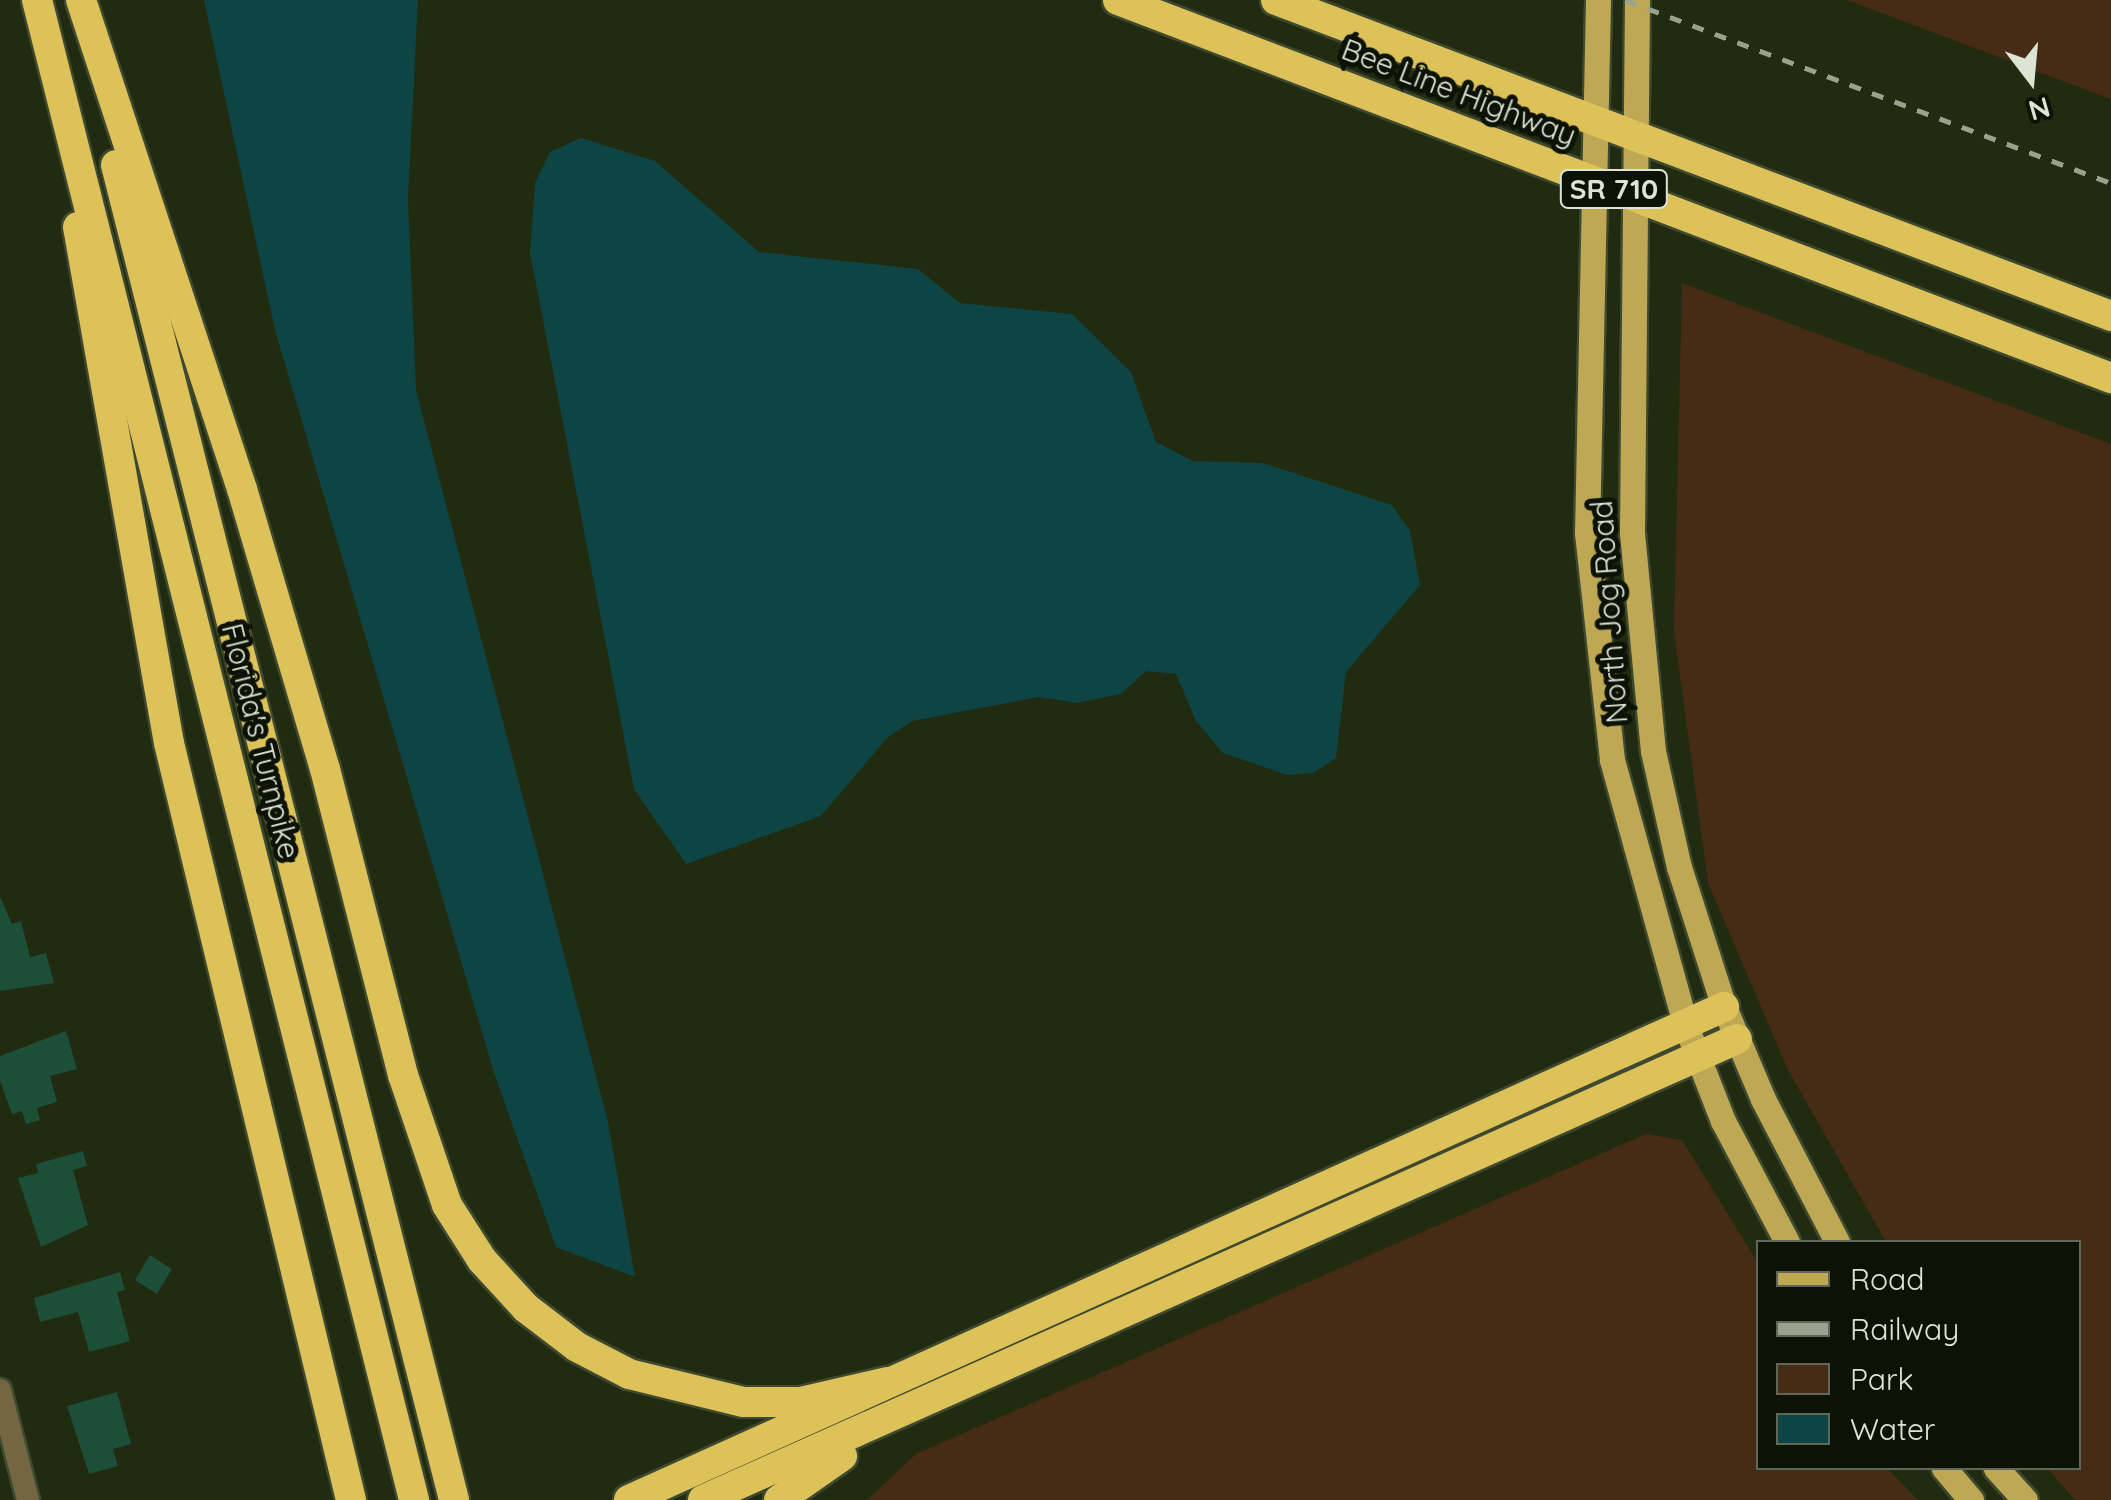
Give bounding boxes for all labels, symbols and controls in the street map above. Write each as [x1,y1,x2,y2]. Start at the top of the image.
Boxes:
north arrow [1981,30,2081,130]
street label: Bee Line Highway [1337,31,1581,153]
text: N [2025,90,2054,129]
road number: SR 710 [1559,166,1669,212]
street label: North Jog Road [1583,499,1635,725]
street label: Florida's Turnpike [214,619,308,863]
legend [1756,1240,2081,1470]
text: Road [1850,1260,1924,1298]
text: Railway [1850,1310,1959,1348]
text: Park [1850,1360,1914,1398]
text: Water [1850,1410,1935,1448]

